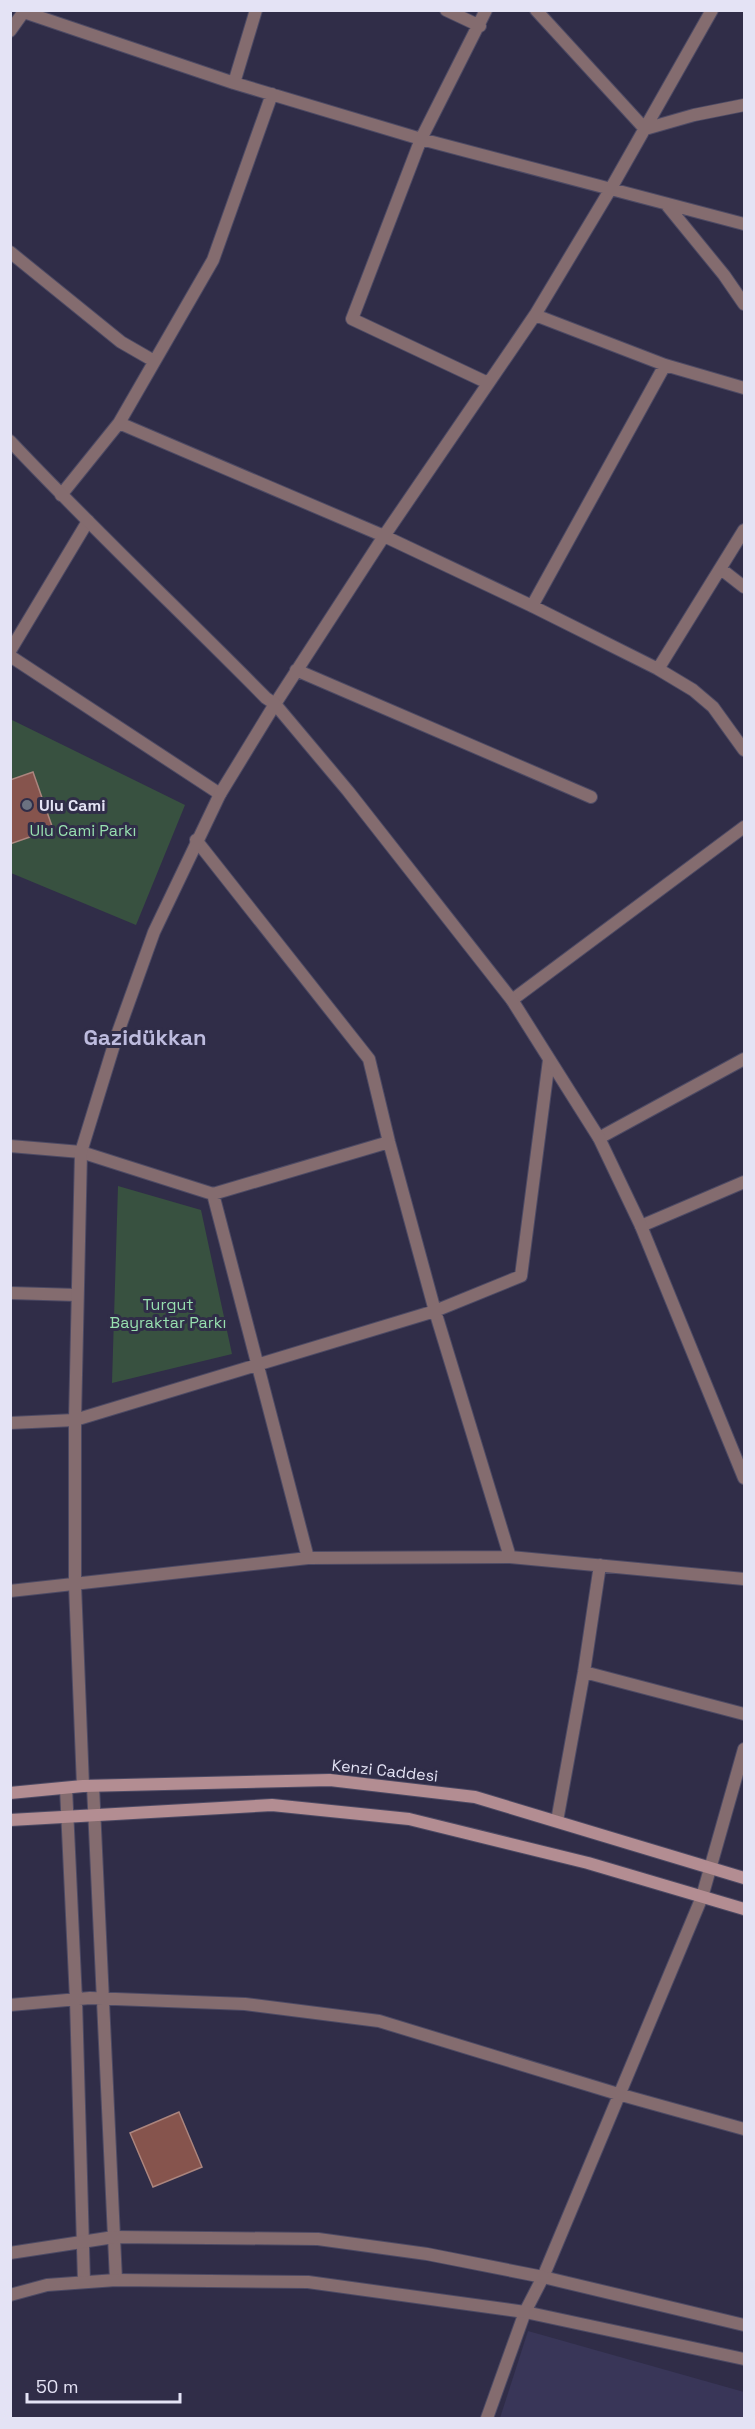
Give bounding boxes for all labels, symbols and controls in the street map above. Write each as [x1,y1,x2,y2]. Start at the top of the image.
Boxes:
place label: Ulu Cami [39,795,105,816]
marker: Ulu Cami [20,798,34,812]
park label: Ulu Cami Parkı [30,820,136,841]
district label: Gazidükkan [84,1023,206,1051]
park label: Turgut Bayraktar Parkı [110,1294,226,1333]
street label: Kenzi Caddesi [331,1754,439,1787]
scale bar [27,2366,180,2404]
text: 50 m [36,2375,78,2398]

